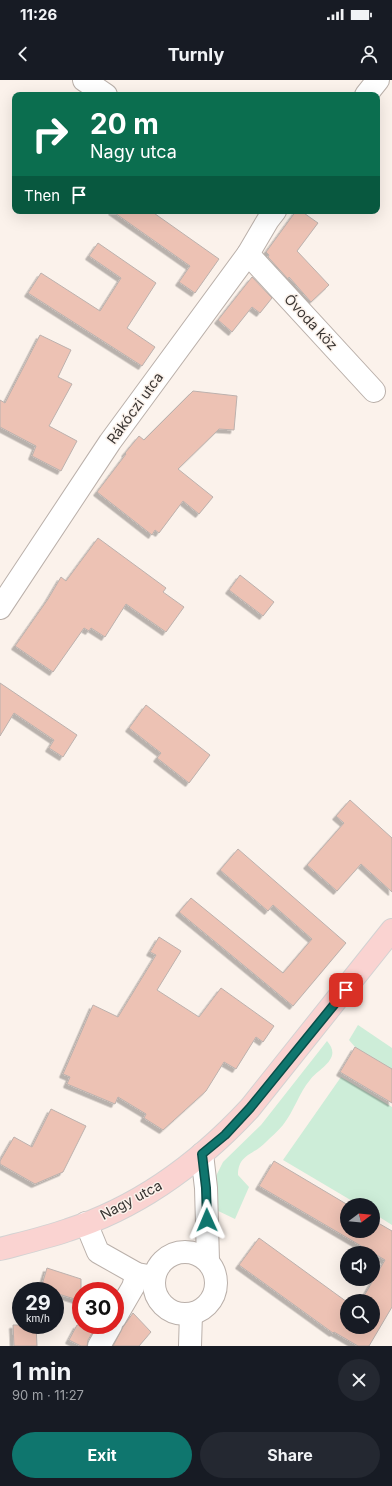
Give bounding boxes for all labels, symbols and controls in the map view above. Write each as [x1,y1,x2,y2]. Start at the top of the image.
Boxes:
text: 11:26 [20,5,57,24]
icon: back [12,43,34,65]
icon: person [358,43,380,65]
text: Turnly [168,44,224,65]
text: 20 m [90,107,159,141]
icon: right [24,108,76,160]
text: Nagy utca [90,141,177,162]
icon: arrive [68,184,90,206]
text: Then [24,186,60,205]
street label: Óvoda köz [281,290,342,353]
street label: Rákóczi utca [103,369,166,447]
pin [329,973,363,1007]
icon: arrive [335,979,357,1001]
street label: Nagy utca [97,1176,165,1223]
north arrow [340,1198,380,1238]
map controls [340,1198,380,1334]
position arrow [186,1199,228,1241]
button: sound [340,1246,380,1286]
speed limit sign: 30 [72,1282,124,1334]
text: 29 [25,1291,51,1315]
button: search [340,1294,380,1334]
text: km/h [26,1312,50,1324]
text: 1 min [12,1357,71,1386]
button: close [338,1359,380,1401]
text: 90 m · 11:27 [12,1387,84,1403]
button: Exit [12,1432,192,1478]
button: Share [200,1432,380,1478]

